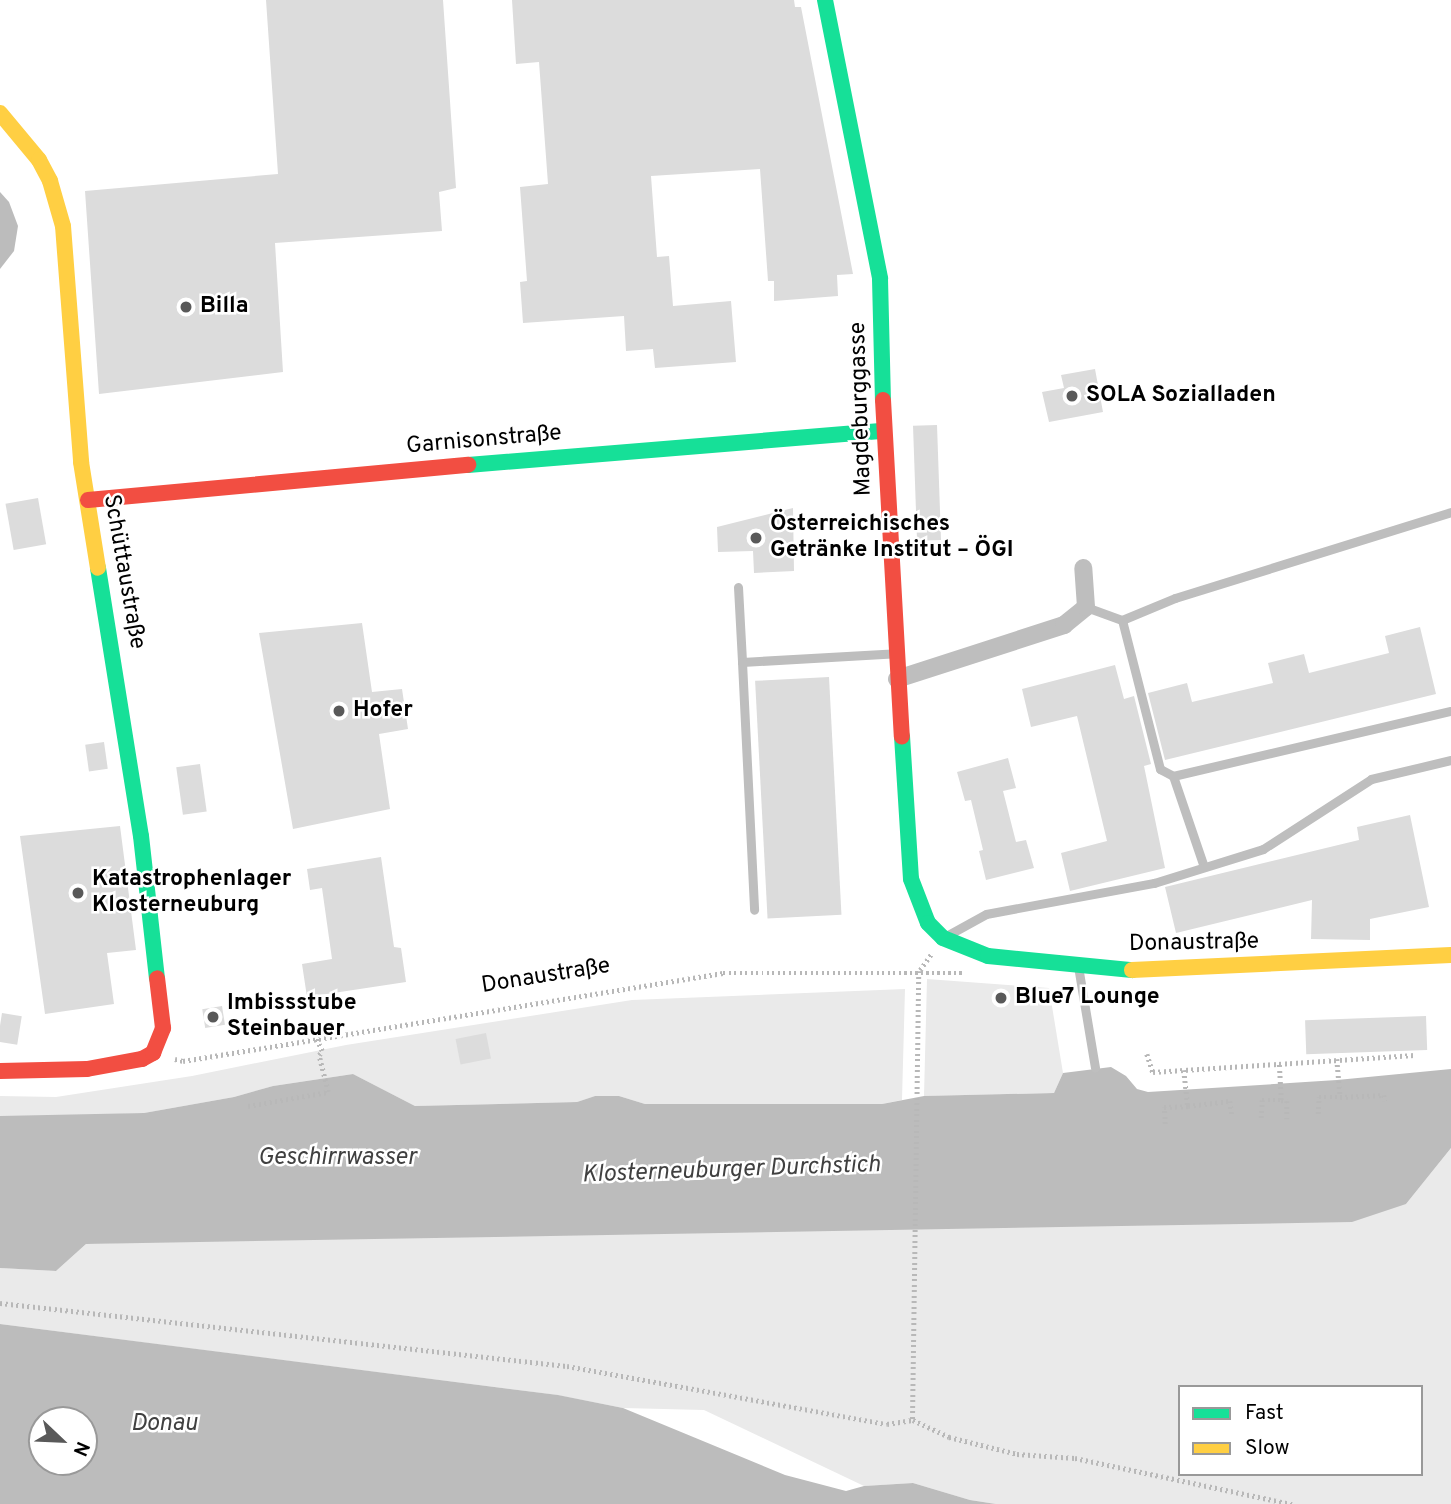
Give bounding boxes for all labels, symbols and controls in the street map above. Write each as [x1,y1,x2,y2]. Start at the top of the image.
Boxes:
place label: Billa [200,293,249,321]
marker: Billa [178,299,194,315]
street label: Magdeburggasse [845,321,879,497]
place label: SOLA Sozialladen [1086,382,1277,410]
marker: SOLA Sozialladen [1064,388,1080,404]
street label: Garnisonstraße [405,420,563,462]
street label: Schüttaustraße [96,492,150,652]
place label: Österreichisches Getränke Institut – ÖGI [770,511,1014,565]
marker: Österreichisches Getränke Institut – ÖGI [748,530,764,546]
place label: Hofer [353,697,413,725]
marker: Hofer [331,703,347,719]
place label: Katastrophenlager Klosterneuburg [92,866,291,920]
marker: Katastrophenlager Klosterneuburg [70,885,86,901]
street label: Donaustraße [1129,929,1259,959]
street label: Donaustraße [480,953,612,1001]
place label: Blue7 Lounge [1015,984,1159,1012]
place label: Imbissstube Steinbauer [227,990,356,1044]
marker: Blue7 Lounge [993,990,1009,1006]
marker: Imbissstube Steinbauer [205,1009,221,1025]
water label: Geschirrwasser [258,1145,416,1173]
water label: Klosterneuburger Durchstich [581,1151,881,1191]
legend [1178,1385,1423,1476]
text: Fast [1245,1400,1284,1427]
north arrow [28,1406,98,1476]
water label: Donau [131,1411,197,1439]
text: Slow [1245,1435,1290,1462]
text: N [67,1437,94,1459]

